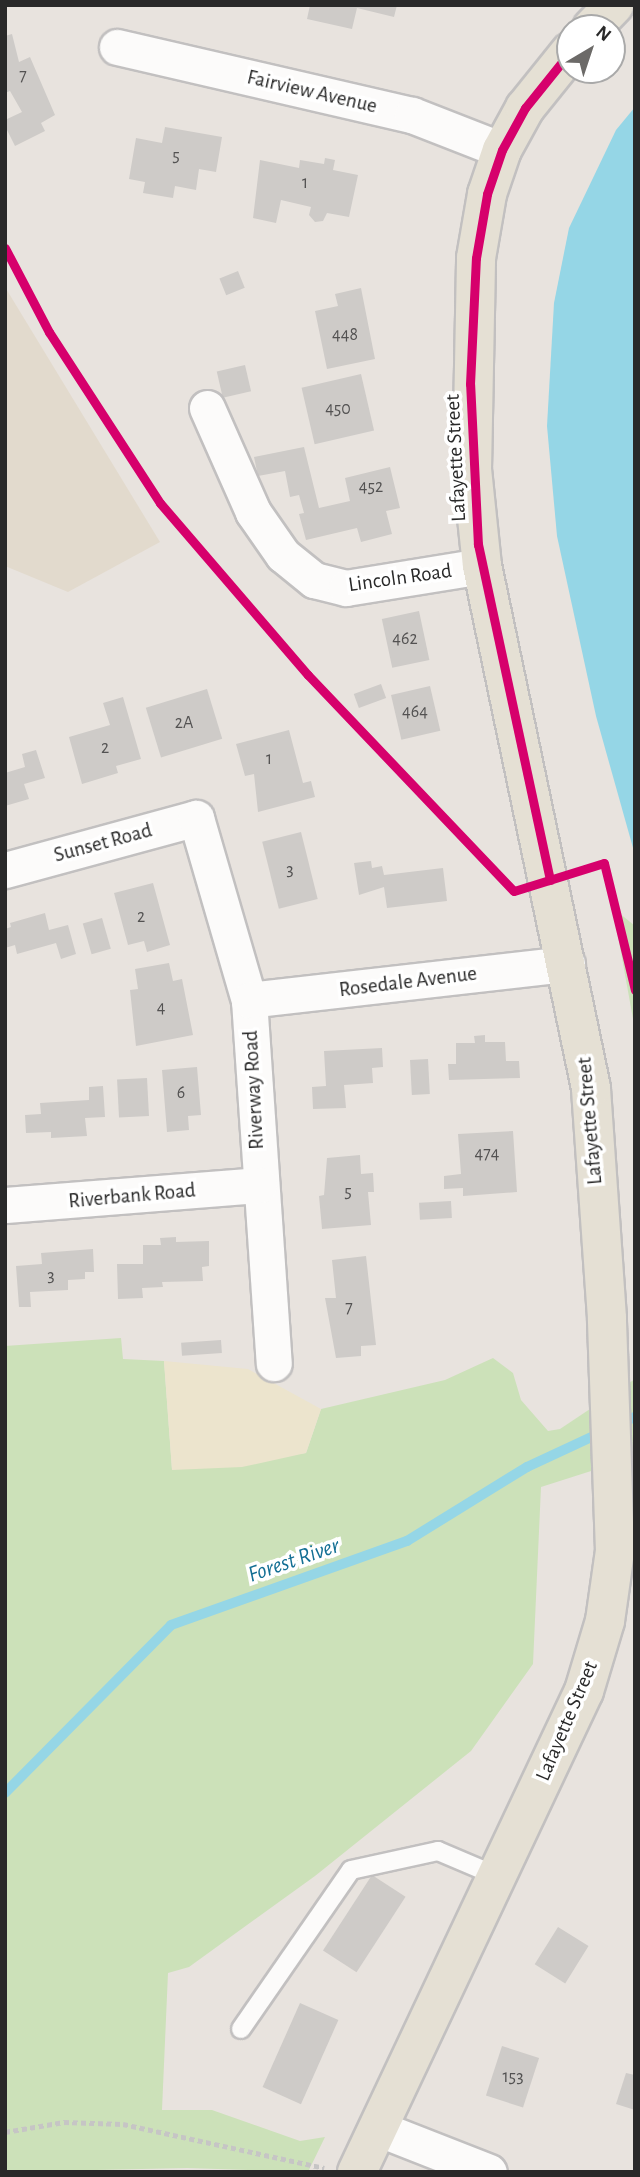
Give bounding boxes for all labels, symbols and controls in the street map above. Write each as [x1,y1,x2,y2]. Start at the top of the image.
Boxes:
north arrow [556,14,626,84]
text: N [592,22,614,45]
house number: 7 [19,65,27,87]
street label: Fairview Avenue [244,65,380,119]
house number: 5 [172,145,180,167]
house number: 1 [302,172,308,194]
house number: 448 [332,324,358,346]
street label: Lafayette Street [440,394,472,522]
house number: 450 [325,398,351,420]
house number: 452 [359,476,383,498]
street label: Lincoln Road [347,558,453,598]
house number: 462 [392,628,418,650]
house number: 464 [402,701,428,723]
house number: 2A [175,712,193,734]
house number: 2 [101,737,109,759]
house number: 1 [266,748,272,770]
street label: Sunset Road [51,818,155,868]
house number: 3 [286,859,294,881]
house number: 2 [137,906,145,928]
street label: Rosedale Avenue [338,961,478,1003]
house number: 4 [157,997,165,1019]
street label: Riverway Road [238,1030,270,1150]
street label: Lafayette Street [572,1056,608,1186]
house number: 6 [177,1082,185,1104]
house number: 474 [475,1143,499,1165]
street label: Riverbank Road [67,1178,197,1214]
house number: 5 [344,1181,352,1203]
house number: 3 [47,1265,55,1287]
house number: 7 [345,1297,353,1319]
water label: Forest River [245,1532,343,1590]
street label: Lafayette Street [530,1657,604,1785]
house number: 153 [502,2066,524,2088]

